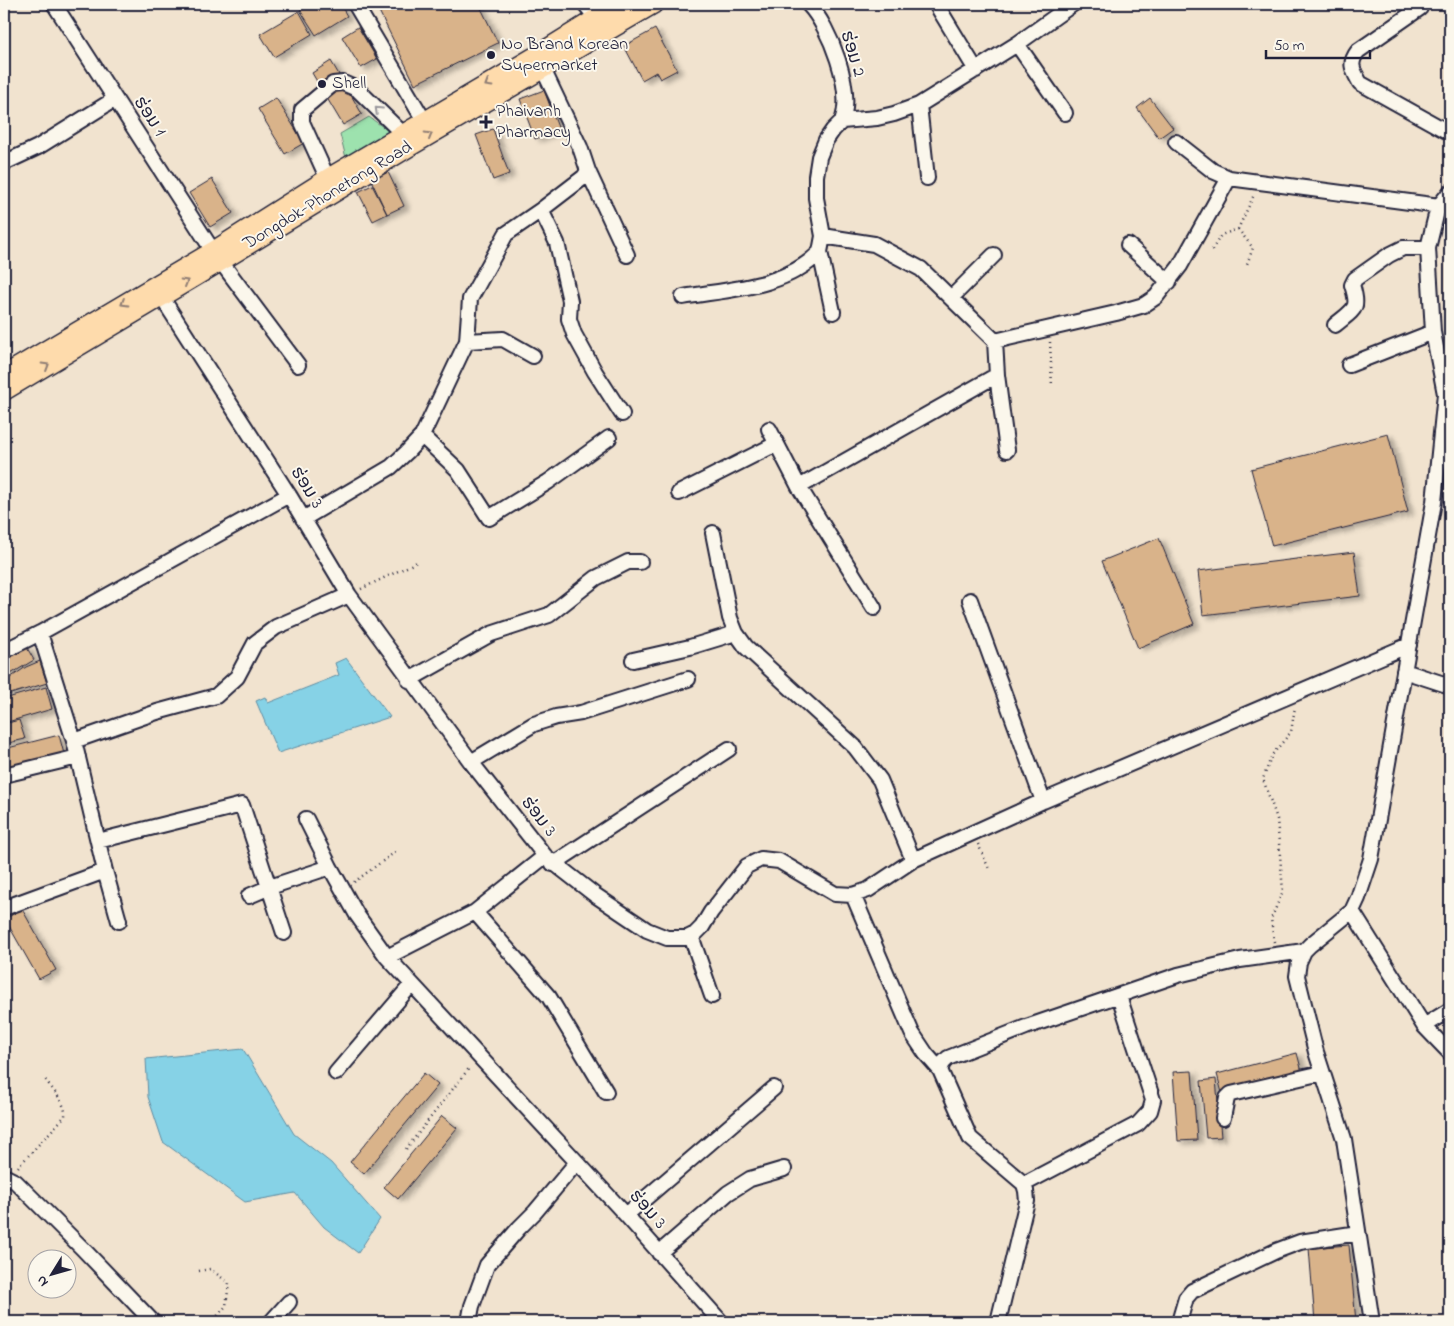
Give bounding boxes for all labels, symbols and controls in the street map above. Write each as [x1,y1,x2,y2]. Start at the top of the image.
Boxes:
street label: ຮ່ອມ 2 [833,28,871,80]
scale bar [1266,28,1370,60]
place label: No Brand Korean Supermarket [501,32,628,79]
text: 50 m [1274,35,1305,57]
marker: No Brand Korean Supermarket [485,49,497,61]
place label: Shell [332,71,366,97]
marker: Shell [316,78,328,90]
one-way arrow [485,78,494,88]
street label: ຮ່ອມ 1 [126,92,172,143]
place label: Phaivanh Pharmacy [496,99,571,146]
one-way arrow [375,106,384,115]
marker: Phaivanh Pharmacy [480,116,492,128]
one-way arrow [423,131,432,141]
street label: Dongdok-Phonetong Road [238,135,418,258]
one-way arrow [180,279,189,289]
one-way arrow [120,297,129,307]
one-way arrow [40,362,49,372]
street label: ຮ່ອມ 3 [283,462,329,514]
street label: ຮ່ອມ 3 [514,791,562,843]
street label: ຮ່ອມ 3 [622,1184,672,1236]
north arrow [28,1248,78,1298]
text: N [32,1271,54,1291]

